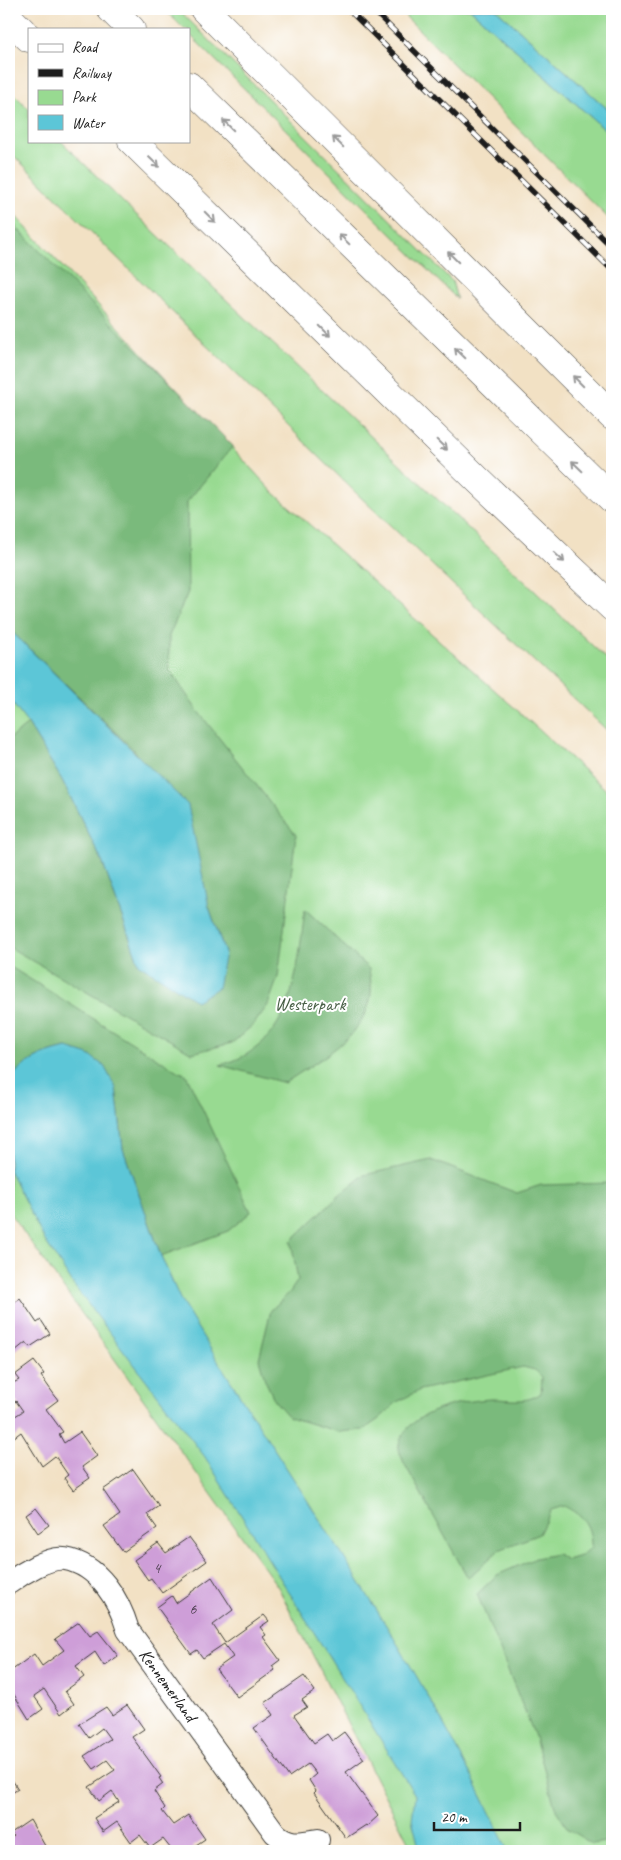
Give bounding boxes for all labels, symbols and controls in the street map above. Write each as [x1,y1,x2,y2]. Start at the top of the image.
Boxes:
legend [28,28,190,142]
text: Road [72,38,99,57]
text: Railway [72,64,113,83]
text: Park [72,88,97,107]
text: Water [72,114,106,133]
one-way arrow [222,119,235,131]
one-way arrow [332,136,344,148]
one-way arrow [147,156,160,168]
one-way arrow [203,211,216,223]
one-way arrow [338,233,350,245]
one-way arrow [447,250,459,263]
one-way arrow [319,325,332,337]
one-way arrow [454,347,466,359]
one-way arrow [572,375,584,387]
one-way arrow [435,438,447,450]
one-way arrow [571,460,583,472]
one-way arrow [553,551,565,563]
park label: Westerpark [275,993,347,1015]
house number: 4 [154,1559,162,1578]
house number: 6 [190,1600,198,1619]
street label: Kennemerland [134,1644,203,1728]
scale bar [434,1800,520,1832]
text: 20 m [441,1808,468,1827]

